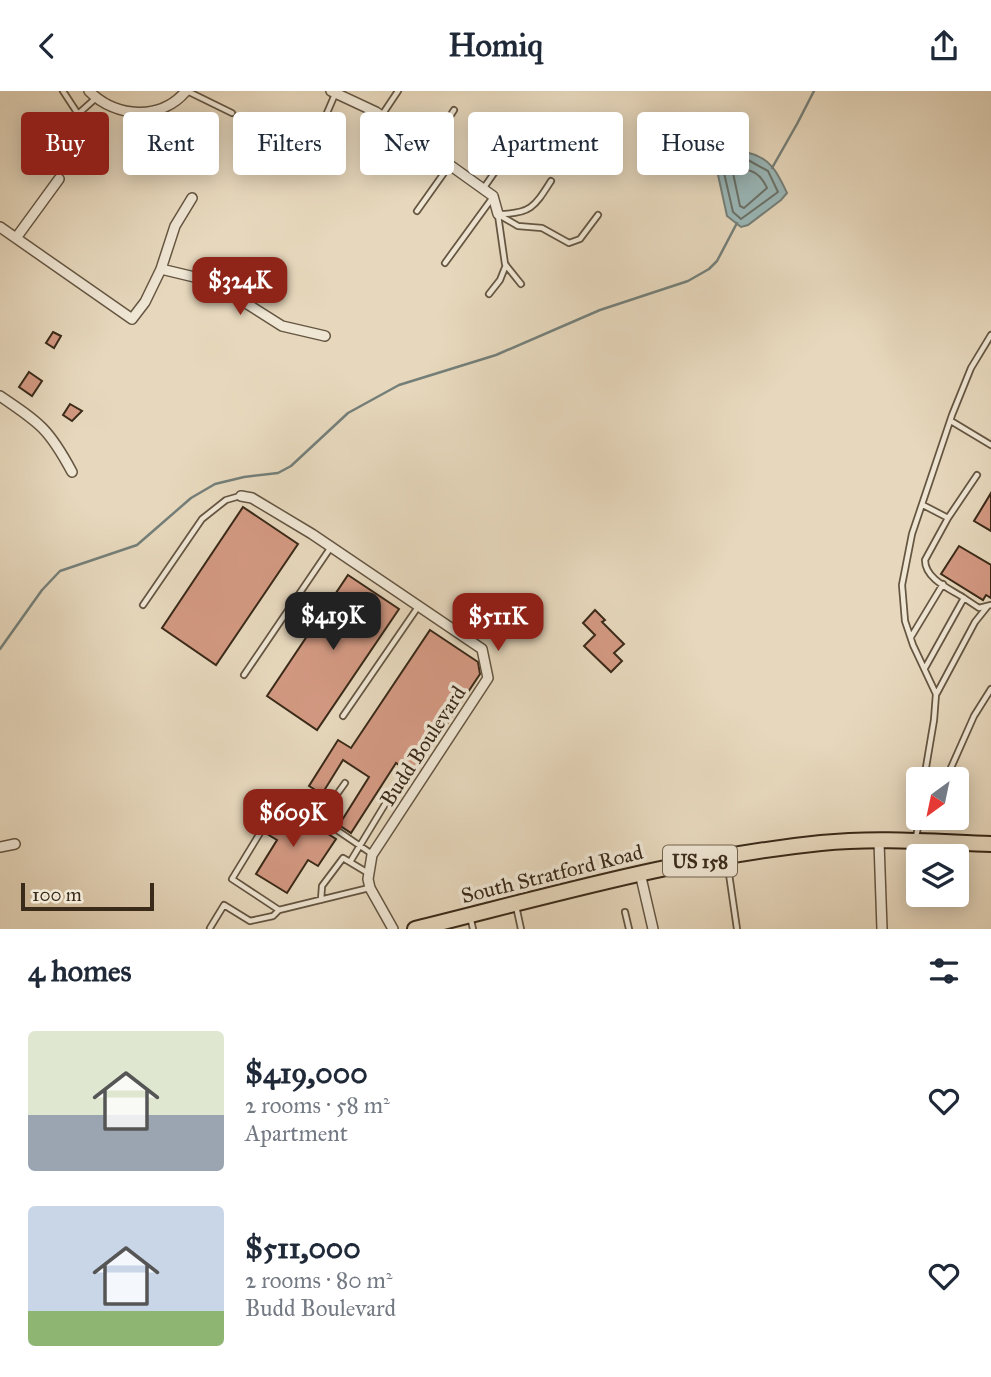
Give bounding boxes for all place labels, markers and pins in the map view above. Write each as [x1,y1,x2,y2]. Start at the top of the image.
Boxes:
pin: $324K [191,257,289,317]
pin: $419K [284,593,382,652]
pin: $511K [449,594,547,653]
pin: $609K [244,789,342,849]

